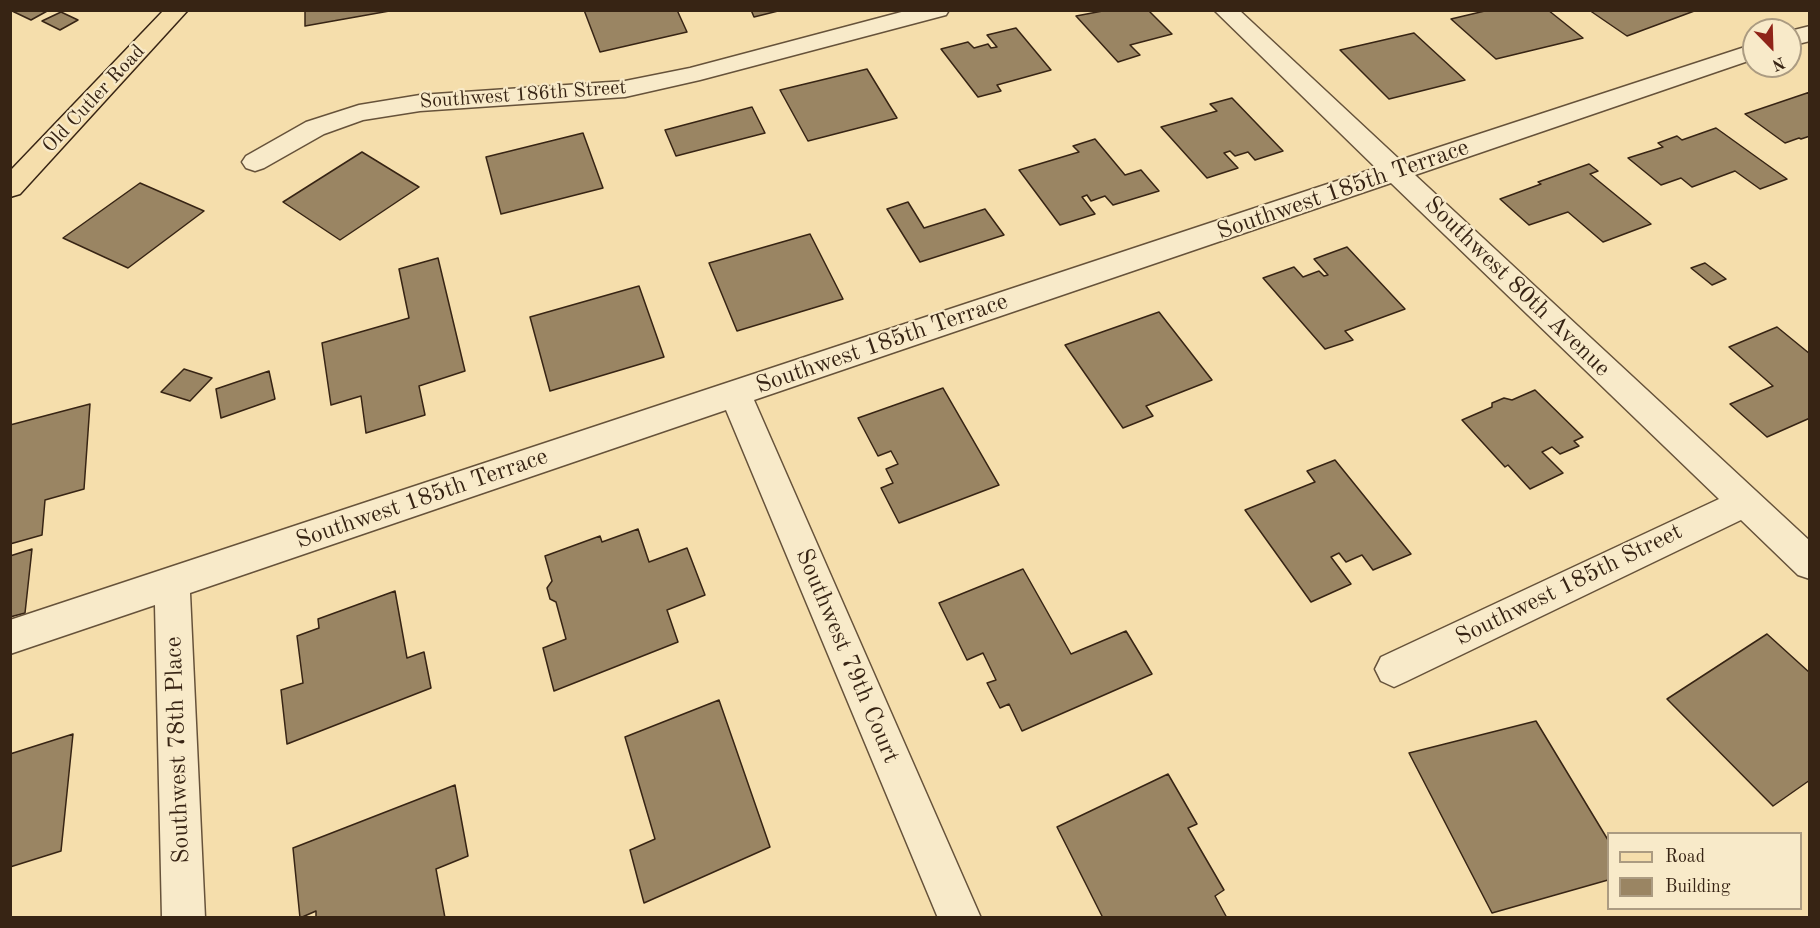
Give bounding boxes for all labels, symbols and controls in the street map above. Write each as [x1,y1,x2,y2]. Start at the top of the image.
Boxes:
north arrow [1742,18,1802,78]
street label: Old Cutler Road [38,40,150,158]
text: N [1770,53,1787,72]
street label: Southwest 186th Street [419,76,627,114]
street label: Southwest 185th Terrace [1213,133,1473,247]
street label: Southwest 80th Avenue [1418,191,1616,383]
street label: Southwest 185th Terrace [752,287,1012,401]
street label: Southwest 185th Terrace [292,442,552,556]
street label: Southwest 185th Street [1451,518,1687,652]
street label: Southwest 79th Court [789,544,905,768]
street label: Southwest 78th Place [160,636,196,864]
legend [1607,832,1802,910]
text: Road [1665,848,1705,866]
text: Building [1665,878,1730,896]

